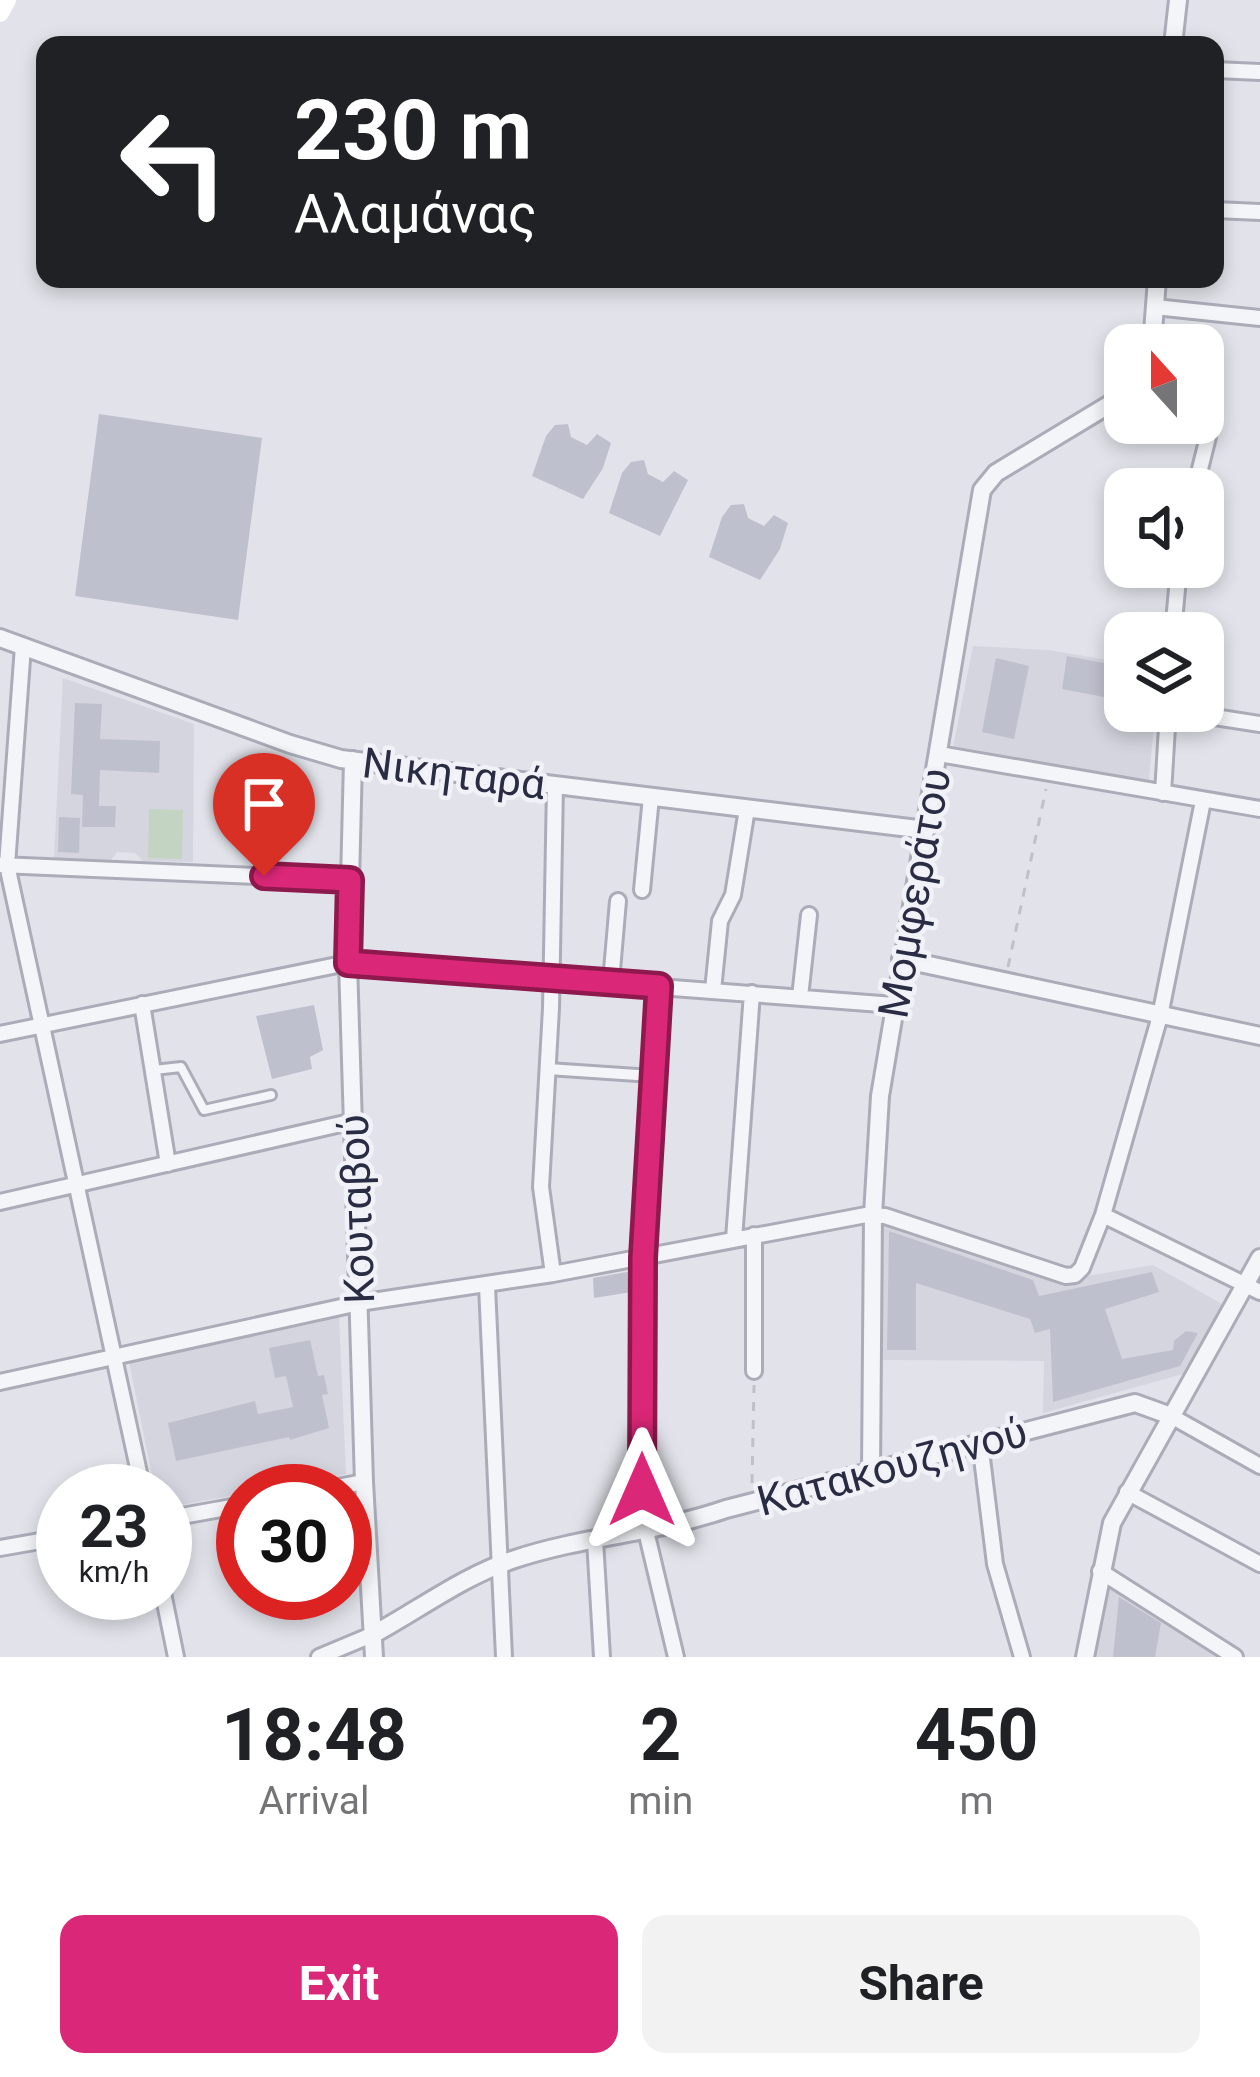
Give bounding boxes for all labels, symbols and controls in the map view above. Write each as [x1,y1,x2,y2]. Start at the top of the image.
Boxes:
text: 230 m [294,81,532,180]
icon: left [96,84,252,240]
text: Αλαμάνας [294,182,537,245]
north arrow [1104,324,1224,444]
map controls [1104,324,1224,732]
button: sound [1104,468,1224,588]
button: layers [1104,612,1224,732]
street label: Νικηταρά [360,738,548,809]
pin [213,753,315,876]
street label: Μομφεράτου [868,764,961,1022]
icon: arrive [231,771,297,837]
street label: Κουταβού [329,1113,384,1305]
street label: Κατακουζηνού [752,1407,1032,1526]
position arrow [579,1427,705,1553]
speed limit sign: 30 [216,1464,372,1620]
text: 23 [80,1491,148,1562]
text: km/h [79,1554,149,1589]
text: 18:48 [221,1693,407,1778]
text: 2 [640,1693,681,1778]
text: 450 [915,1693,1039,1778]
text: Arrival [259,1778,369,1824]
text: min [628,1778,693,1824]
text: m [960,1778,994,1824]
button: Exit [60,1915,618,2053]
button: Share [642,1915,1200,2053]

